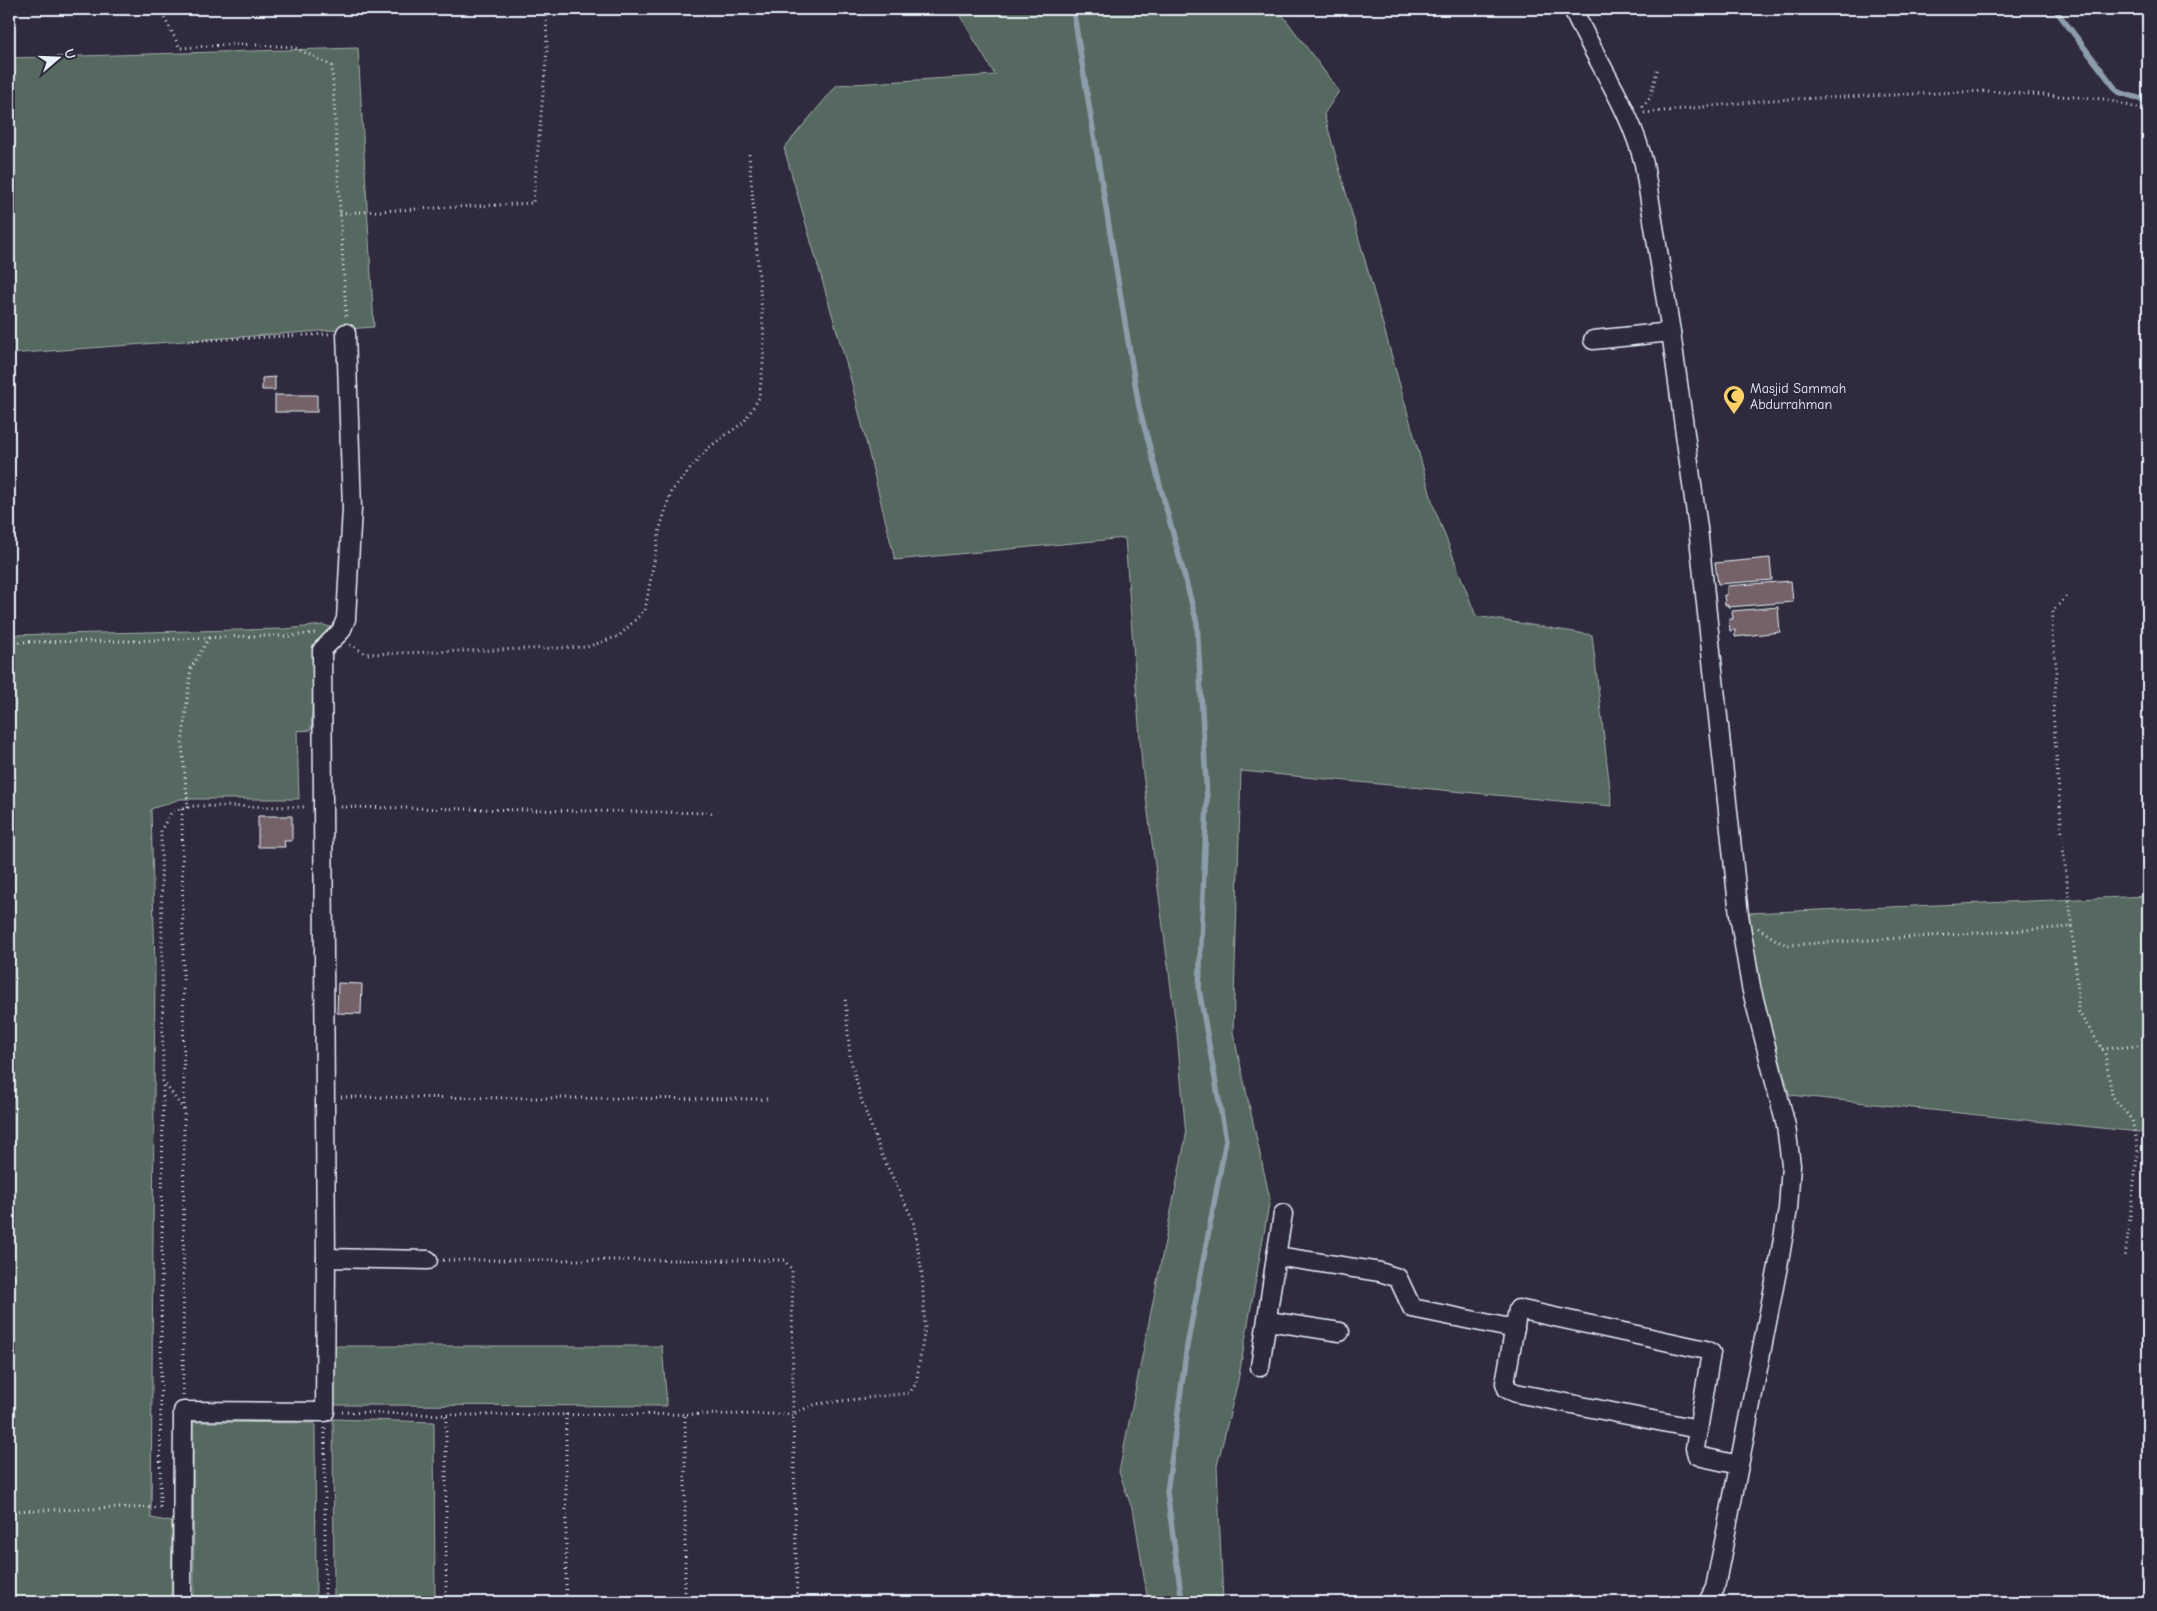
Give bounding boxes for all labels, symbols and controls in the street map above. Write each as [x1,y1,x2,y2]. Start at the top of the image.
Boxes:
north arrow [32,32,82,82]
text: U [60,47,79,61]
place label: Masjid Sammah Abdurrahman [1750,380,1846,413]
mosque icon: Masjid Sammah Abdurrahman [1722,384,1746,415]

